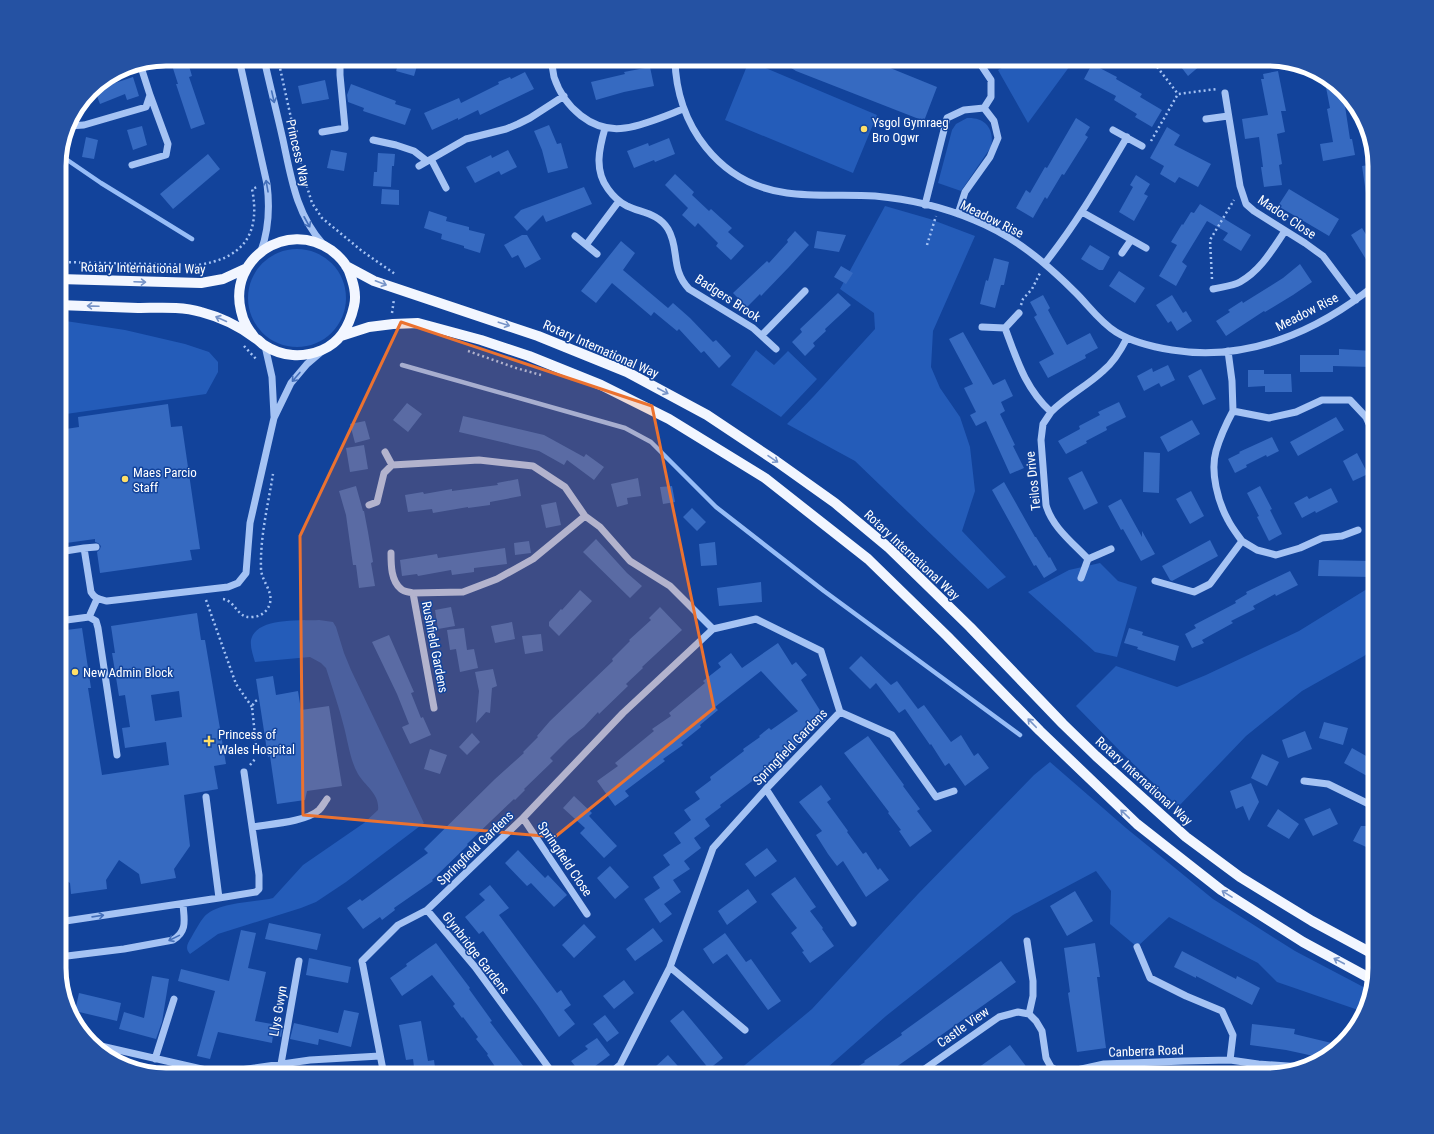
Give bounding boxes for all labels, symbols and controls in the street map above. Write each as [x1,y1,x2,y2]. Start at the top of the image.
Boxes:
one-way arrow [270,90,277,103]
place label: Ysgol Gymraeg Bro Ogwr [872,115,949,145]
street label: Princess Way [283,118,313,189]
marker: Ysgol Gymraeg Bro Ogwr [859,124,869,134]
one-way arrow [263,180,271,193]
street label: Madoc Close [1255,192,1319,242]
street label: Meadow Rise [958,197,1026,241]
one-way arrow [303,216,311,228]
street label: Rotary International Way [80,259,206,277]
street label: Badgers Brook [692,271,764,325]
one-way arrow [133,278,146,285]
one-way arrow [375,280,387,288]
street label: Meadow Rise [1273,290,1341,334]
one-way arrow [87,302,100,310]
one-way arrow [216,315,228,322]
street label: Rotary International Way [541,317,662,382]
one-way arrow [498,321,510,329]
one-way arrow [292,372,301,382]
one-way arrow [656,387,668,395]
street label: Teilos Drive [1022,451,1044,511]
one-way arrow [767,455,778,463]
place label: Maes Parcio Staff [133,465,197,495]
marker: Maes Parcio Staff [120,474,130,484]
street label: Rotary International Way [861,507,963,604]
street label: Rushfield Gardens [419,600,451,694]
place label: New Admin Block [83,665,173,680]
marker: New Admin Block [70,667,80,677]
street label: Springfield Gardens [750,706,830,788]
one-way arrow [1027,718,1037,728]
place label: Princess of Wales Hospital [218,727,295,757]
street label: Rotary International Way [1093,734,1196,829]
marker: Princess of Wales Hospital [203,735,215,747]
street label: Springfield Gardens [434,808,516,888]
one-way arrow [1120,809,1130,819]
street label: Springfield Close [535,819,595,899]
one-way arrow [1222,890,1233,898]
street label: Glynbridge Gardens [439,909,513,997]
one-way arrow [91,912,104,920]
one-way arrow [168,935,180,942]
one-way arrow [1333,957,1345,965]
street label: Llys Gwyn [266,984,290,1038]
street label: Castle View [934,1003,992,1050]
street label: Canberra Road [1108,1042,1184,1060]

